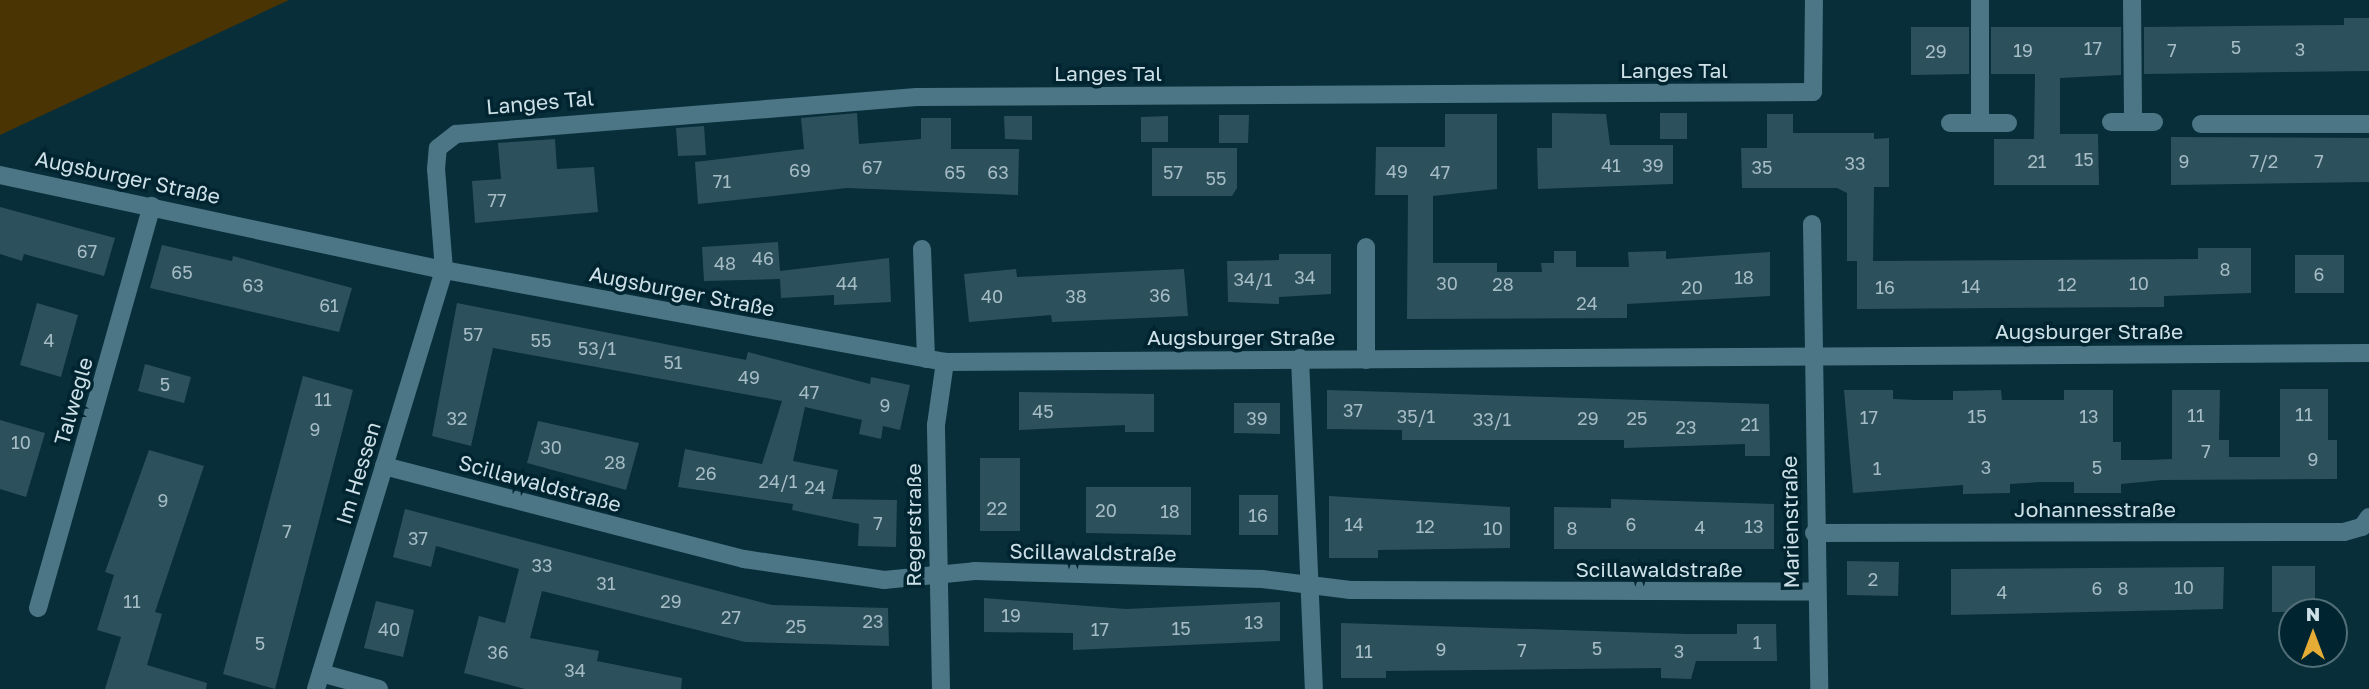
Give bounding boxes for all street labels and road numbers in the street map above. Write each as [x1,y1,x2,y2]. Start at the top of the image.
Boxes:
street label: Langes Tal [1620,57,1728,83]
street label: Langes Tal [1054,60,1162,86]
street label: Langes Tal [485,85,595,119]
street label: Augsburger Straße [33,145,223,209]
street label: Augsburger Straße [587,261,777,321]
street label: Augsburger Straße [1995,318,2183,344]
street label: Augsburger Straße [1147,324,1335,350]
street label: Talwegle [48,354,98,448]
street label: Im Hessen [330,419,386,527]
street label: Scillawaldstraße [456,449,624,517]
street label: Marienstraße [1776,456,1804,588]
street label: Regerstraße [900,463,926,587]
street label: Johannesstraße [2014,496,2176,522]
street label: Scillawaldstraße [1009,538,1177,566]
street label: Scillawaldstraße [1575,556,1743,582]

